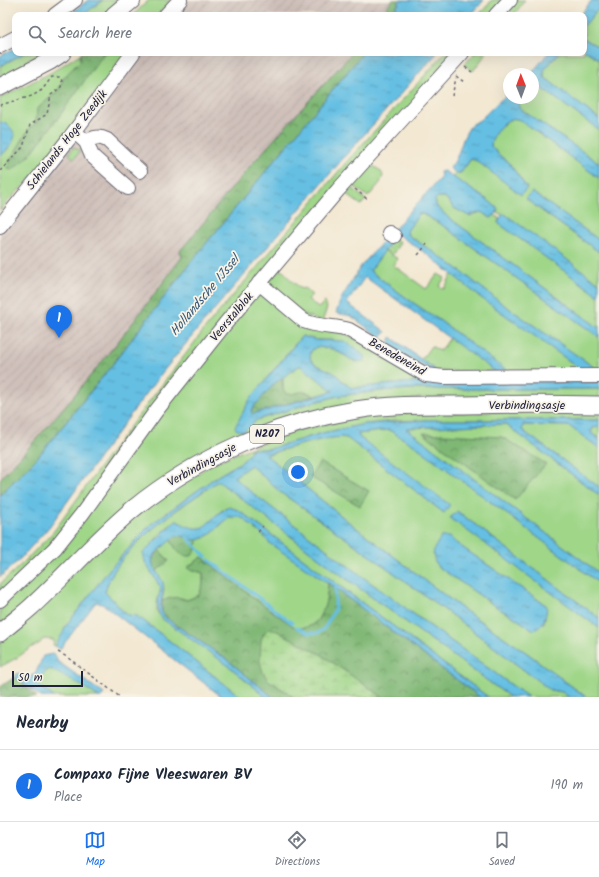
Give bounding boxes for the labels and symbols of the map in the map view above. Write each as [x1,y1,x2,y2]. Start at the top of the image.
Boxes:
north arrow [503,68,539,104]
street label: Schielands Hoge Zeedijk [22,86,112,194]
water label: Hollandsche IJssel [165,249,247,341]
street label: Veerstalblok [206,288,259,346]
pin: 1 [46,305,72,338]
street label: Benedeneind [365,333,430,382]
street label: Verbindingsasje [489,396,566,415]
road number: N207 [250,425,284,443]
street label: Verbindingsasje [164,438,241,492]
your location [288,462,308,482]
scale bar [12,669,83,688]

